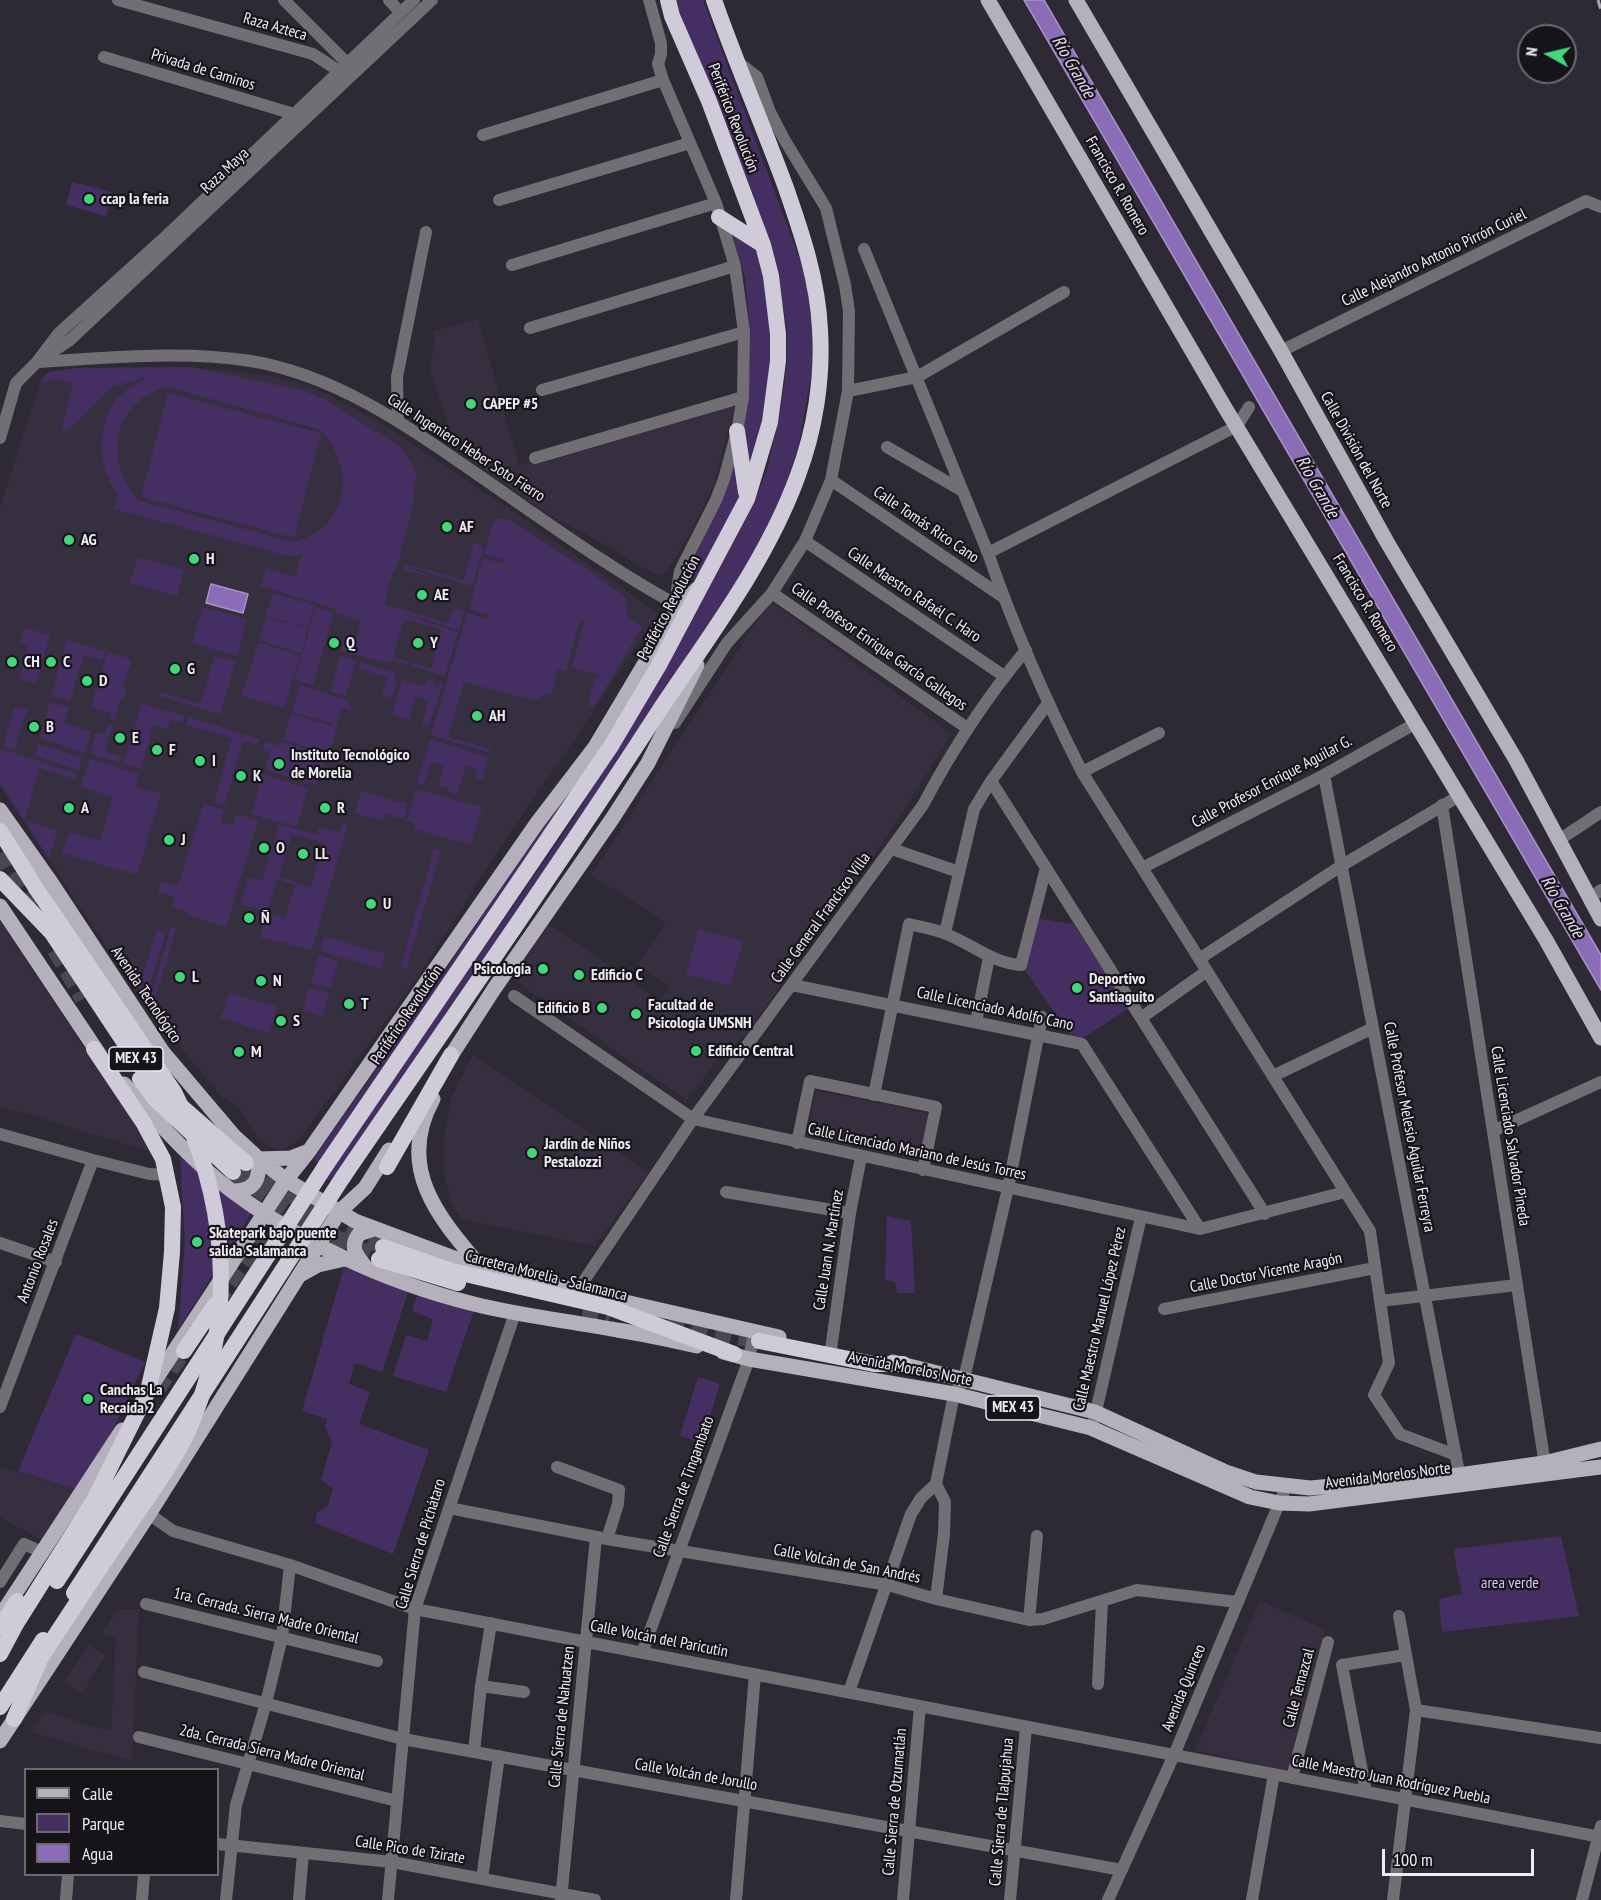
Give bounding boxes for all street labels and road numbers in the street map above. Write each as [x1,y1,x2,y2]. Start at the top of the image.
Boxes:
street label: Raza Azteca [241,9,309,45]
street label: Privada de Caminos [149,45,257,95]
street label: Periférico Revolución [703,61,763,175]
street label: Francisco R. Romero [1081,133,1153,239]
street label: Raza Maya [197,144,253,198]
street label: Calle Alejandro Antonio Pirrón Curiel [1339,205,1529,311]
street label: Calle División del Norte [1316,388,1396,512]
street label: Calle Ingeniero Heber Soto Fierro [384,390,548,506]
street label: Calle Tomás Rico Cano [870,483,982,567]
street label: Calle Maestro Rafaél C. Haro [844,543,984,647]
street label: Francisco R. Romero [1328,551,1402,655]
street label: Periférico Revolución [633,552,705,664]
street label: Calle Profesor Enrique García Gallegos [787,579,971,715]
street label: Calle Profesor Enrique Aguilar G. [1189,732,1355,832]
street label: Calle General Francisco Villa [767,849,875,987]
street label: Avenida Tecnológico [107,943,185,1047]
street label: Periférico Revolución [367,962,447,1068]
street label: Calle Licenciado Adolfo Cano [915,983,1075,1035]
street label: Calle Profesor Melesio Aguilar Ferreyra [1379,1020,1439,1234]
street label: Calle Licenciado Salvador Pineda [1486,1045,1534,1227]
road number: MEX 43 [109,1047,163,1071]
street label: Calle Licenciado Mariano de Jesús Torres [806,1119,1028,1185]
street label: Calle Juan N. Martínez [810,1188,848,1312]
street label: Antonio Rosales [13,1216,63,1306]
street label: Calle Maestro Manuel López Pérez [1069,1225,1131,1413]
street label: Carretera Morelia - Salamanca [463,1247,629,1305]
street label: Calle Doctor Vicente Aragón [1188,1249,1344,1297]
street label: Avenida Morelos Norte [846,1348,974,1390]
road number: MEX 43 [986,1396,1040,1420]
street label: Calle Sierra de Tingambato [649,1414,719,1560]
street label: Avenida Morelos Norte [1324,1459,1452,1493]
street label: Calle Sierra de Pichátaro [392,1476,450,1612]
street label: Calle Volcán de San Andrés [772,1540,922,1588]
street label: 1ra. Cerrada. Sierra Madre Oriental [171,1584,361,1648]
street label: Calle Volcán del Paricutin [588,1616,730,1662]
street label: Avenida Quinceo [1158,1642,1210,1734]
street label: Calle Sierra de Nahuatzen [545,1645,579,1789]
street label: Calle Temazcal [1279,1646,1319,1730]
street label: 2da. Cerrada Sierra Madre Oriental [177,1721,367,1785]
street label: Calle Sierra de Otzumatlán [879,1728,911,1876]
street label: Calle Sierra de Tlalpujahua [986,1737,1018,1887]
street label: Calle Maestro Juan Rodríguez Puebla [1290,1751,1492,1809]
street label: Calle Volcán de Jorullo [633,1755,759,1795]
street label: Calle Pico de Tzirate [354,1832,466,1868]

